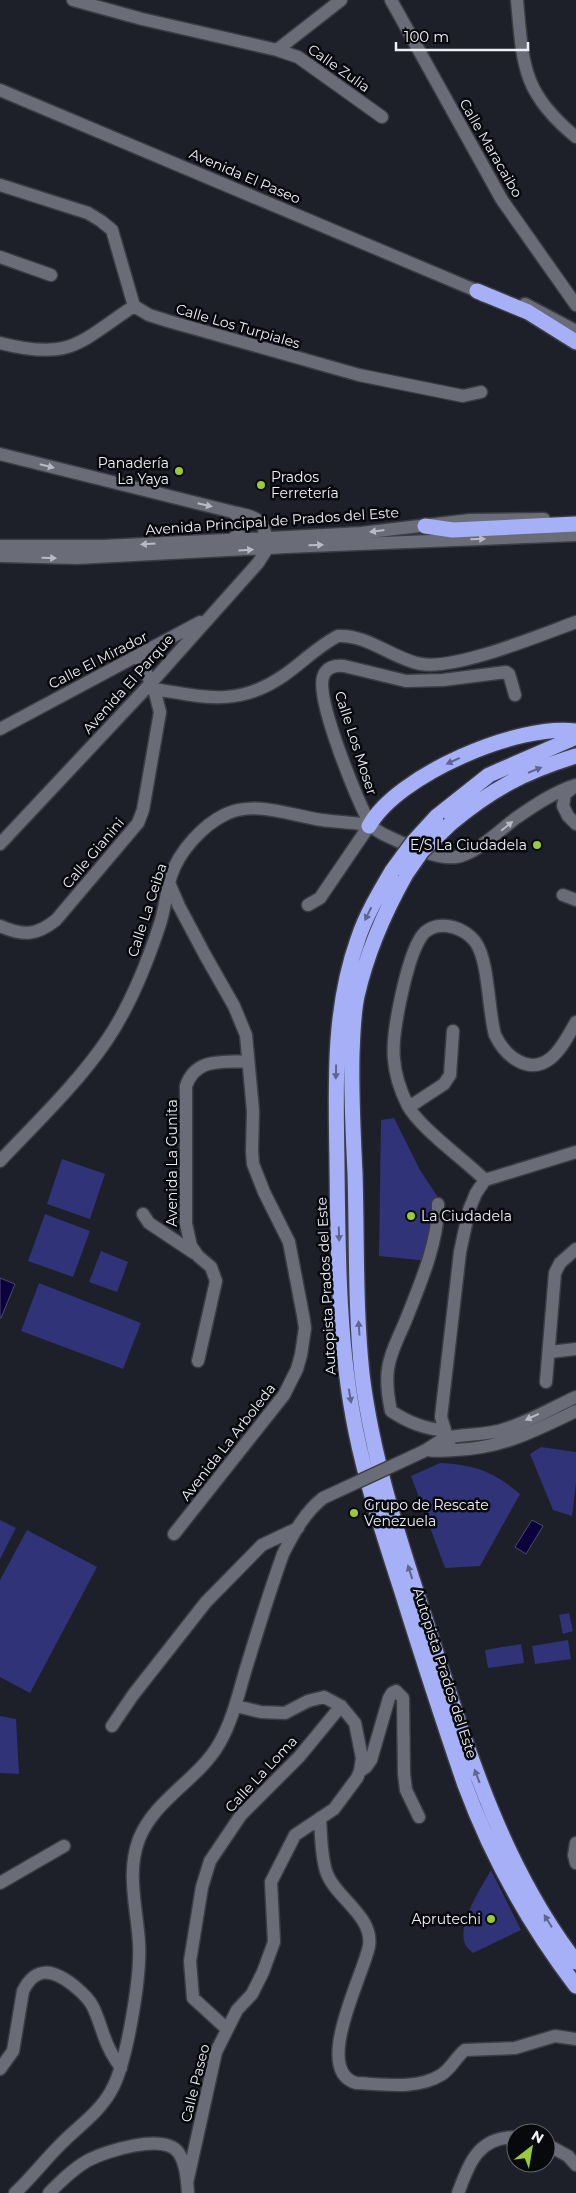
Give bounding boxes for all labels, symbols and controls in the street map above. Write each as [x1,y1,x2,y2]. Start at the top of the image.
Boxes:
scale bar [396,20,528,52]
text: 100 m [404,27,449,46]
street label: Calle Zulia [304,40,374,96]
street label: Calle Maracaibo [455,95,527,201]
street label: Avenida El Paseo [187,144,304,208]
street label: Calle Los Turpiales [174,300,302,352]
place label: Panadería La Yaya [98,454,169,488]
one-way arrow [40,462,55,470]
marker: Panadería La Yaya [173,465,185,477]
place label: Prados Ferretería [271,468,339,502]
marker: Prados Ferretería [255,479,267,491]
one-way arrow [197,501,212,509]
street label: Avenida Principal de Prados del Este [145,503,399,539]
one-way arrow [368,527,384,535]
one-way arrow [471,534,487,542]
one-way arrow [140,540,156,548]
one-way arrow [308,541,324,549]
one-way arrow [238,546,254,554]
one-way arrow [41,554,57,562]
street label: Calle El Mirador [45,627,151,693]
street label: Avenida El Parque [79,630,177,738]
street label: Calle Los Moser [331,689,381,798]
one-way arrow [446,757,460,765]
one-way arrow [528,766,543,774]
street label: Calle Gianini [58,814,128,892]
one-way arrow [500,820,513,831]
place label: E/S La Ciudadela [410,836,527,854]
marker: E/S La Ciudadela [531,839,543,851]
street label: Calle La Ceiba [123,861,171,959]
one-way arrow [364,907,372,921]
one-way arrow [332,1064,340,1080]
street label: Avenida La Gunita [163,1099,181,1227]
street label: Autopista Prados del Este [312,1197,340,1375]
place label: La Ciudadela [421,1207,512,1225]
marker: La Ciudadela [405,1210,417,1222]
one-way arrow [335,1227,343,1243]
one-way arrow [355,1320,363,1336]
street label: Avenida La Arboleda [177,1380,279,1504]
one-way arrow [347,1389,355,1405]
one-way arrow [524,1413,539,1421]
place label: Grupo de Rescate Venezuela [364,1496,489,1530]
marker: Grupo de Rescate Venezuela [348,1507,360,1519]
one-way arrow [406,1564,413,1579]
street label: Autopista Prados del Este [409,1586,481,1760]
street label: Calle La Loma [221,1732,301,1816]
one-way arrow [473,1768,481,1783]
place label: Aprutechi [412,1910,481,1928]
marker: Aprutechi [485,1913,497,1925]
one-way arrow [544,1915,553,1928]
street label: Calle Paseo [177,2042,213,2124]
north arrow [506,2123,556,2173]
text: N [528,2126,547,2147]

